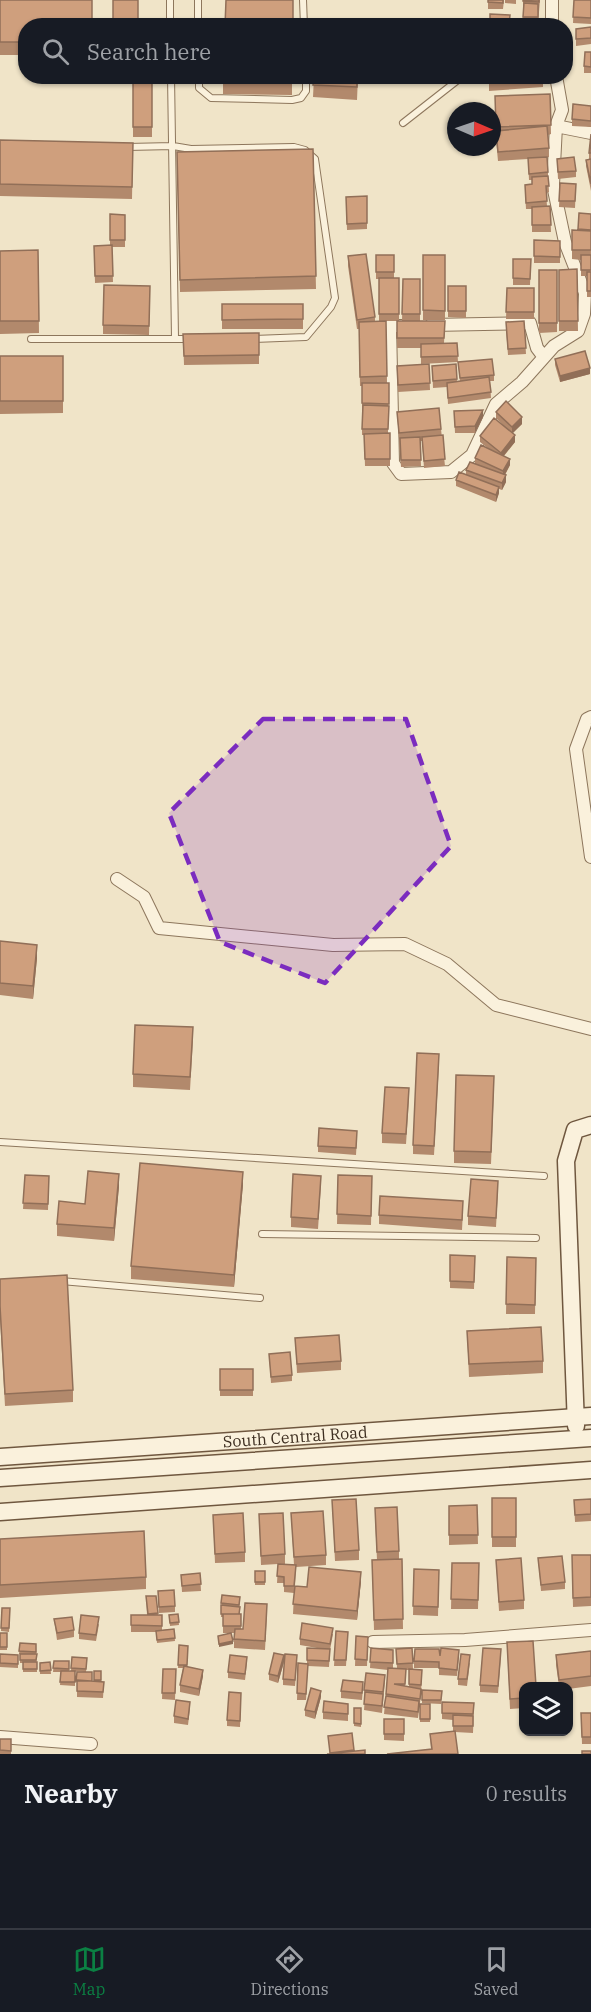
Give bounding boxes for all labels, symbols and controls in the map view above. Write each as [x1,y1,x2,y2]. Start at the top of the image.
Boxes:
search box [18,18,573,84]
icon: search [39,35,72,68]
text: Search here [87,37,211,66]
north arrow [447,102,501,156]
street label: South Central Road [222,1422,369,1452]
map controls [519,1682,573,1736]
button: layers [519,1682,573,1736]
text: Nearby [24,1776,118,1810]
text: 0 results [486,1780,567,1807]
tab: Map [73,1943,106,1999]
tab: Directions [251,1943,329,1999]
tab: Saved [474,1943,518,1999]

